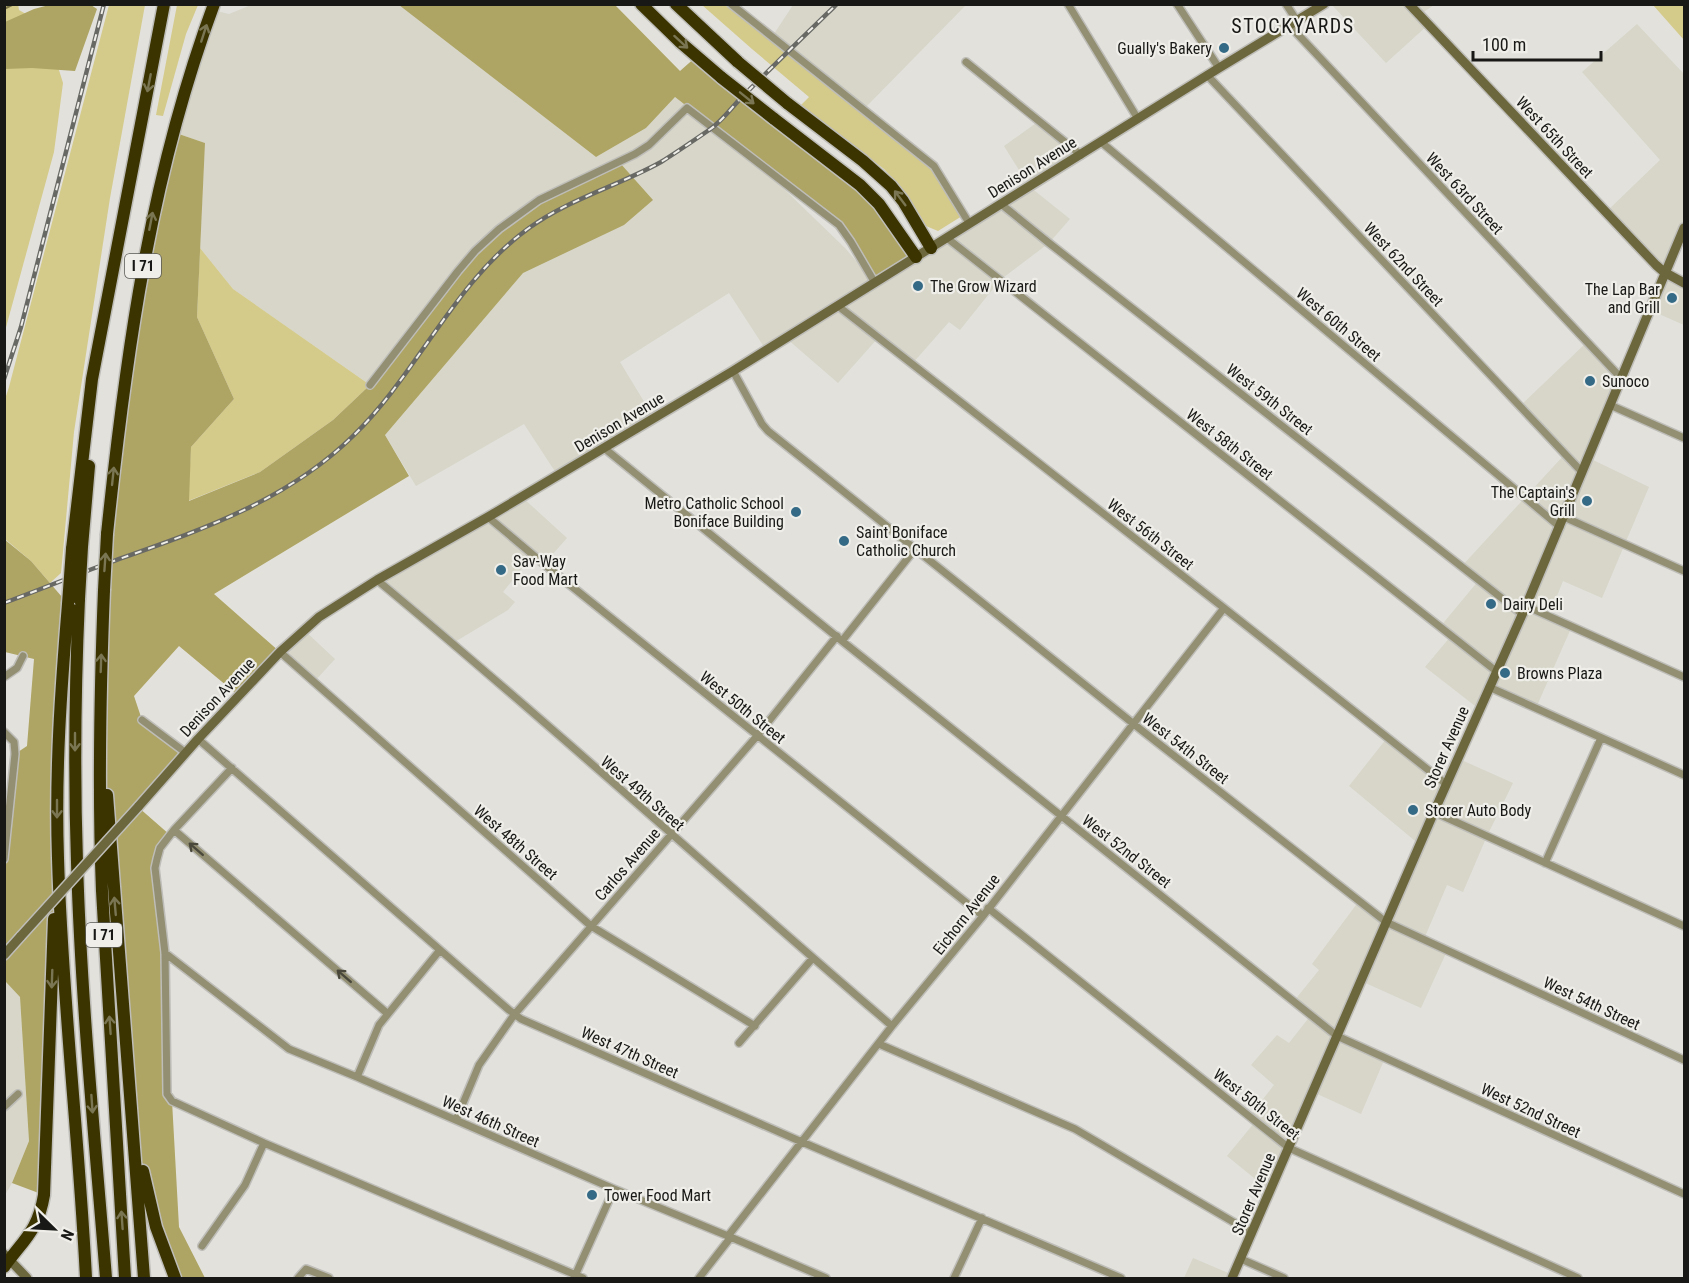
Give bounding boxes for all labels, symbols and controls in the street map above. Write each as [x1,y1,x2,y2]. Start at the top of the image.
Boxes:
district label: STOCKYARDS [1231,14,1355,38]
one-way arrow [199,24,210,43]
scale bar [1473,24,1600,62]
text: 100 m [1482,34,1526,55]
one-way arrow [673,35,688,49]
place label: Gually's Bakery [1117,39,1212,58]
marker: Gually's Bakery [1217,41,1231,55]
one-way arrow [142,73,154,92]
one-way arrow [739,91,754,105]
street label: West 65th Street [1512,93,1597,182]
street label: Denison Avenue [984,133,1080,202]
street label: West 63rd Street [1422,149,1507,238]
one-way arrow [894,191,906,207]
one-way arrow [146,212,157,231]
street label: West 62nd Street [1360,218,1448,310]
road number: I 71 [125,254,161,278]
place label: The Grow Wizard [930,277,1037,296]
marker: The Grow Wizard [911,279,925,293]
place label: The Lap Bar and Grill [1585,280,1660,317]
street label: West 60th Street [1293,283,1385,365]
marker: The Lap Bar and Grill [1665,291,1679,305]
street label: West 59th Street [1223,360,1317,439]
place label: Sunoco [1602,372,1649,391]
marker: Sunoco [1583,374,1597,388]
street label: Denison Avenue [571,388,667,457]
street label: West 58th Street [1183,405,1277,484]
one-way arrow [108,467,119,487]
place label: The Captain's Grill [1491,483,1575,520]
place label: Metro Catholic School Boniface Building [644,494,784,531]
marker: The Captain's Grill [1580,494,1594,508]
street label: West 56th Street [1104,495,1198,574]
marker: Metro Catholic School Boniface Building [789,505,803,519]
place label: Saint Boniface Catholic Church [856,523,956,560]
marker: Saint Boniface Catholic Church [837,534,851,548]
place label: Sav-Way Food Mart [513,552,578,589]
one-way arrow [100,553,111,573]
marker: Sav-Way Food Mart [494,563,508,577]
place label: Dairy Deli [1503,595,1563,614]
marker: Dairy Deli [1484,597,1498,611]
one-way arrow [95,653,106,673]
street label: Denison Avenue [176,654,259,741]
place label: Browns Plaza [1517,664,1603,683]
marker: Browns Plaza [1498,666,1512,680]
street label: West 50th Street [696,667,790,748]
street label: Storer Avenue [1420,703,1473,791]
street label: West 54th Street [1139,709,1233,788]
one-way arrow [69,731,81,751]
street label: West 49th Street [597,752,689,835]
one-way arrow [51,798,63,818]
street label: West 48th Street [470,801,562,884]
place label: Storer Auto Body [1425,801,1532,820]
marker: Storer Auto Body [1406,803,1420,817]
street label: West 52nd Street [1078,811,1175,892]
street label: Carlos Avenue [591,824,664,905]
one-way arrow [189,842,204,856]
street label: Eichorn Avenue [929,870,1004,958]
one-way arrow [109,897,120,917]
road number: I 71 [86,923,122,947]
one-way arrow [46,969,57,988]
one-way arrow [336,969,352,982]
street label: West 54th Street [1540,973,1643,1034]
one-way arrow [104,1016,115,1036]
street label: West 47th Street [578,1023,682,1083]
street label: West 50th Street [1210,1065,1304,1144]
street label: West 52nd Street [1478,1079,1584,1142]
street label: West 46th Street [439,1092,543,1152]
one-way arrow [87,1094,98,1114]
street label: Storer Avenue [1228,1150,1279,1238]
place label: Tower Food Mart [604,1186,711,1205]
marker: Tower Food Mart [585,1188,599,1202]
north arrow [24,1199,84,1259]
one-way arrow [116,1211,127,1231]
text: N [57,1227,78,1243]

